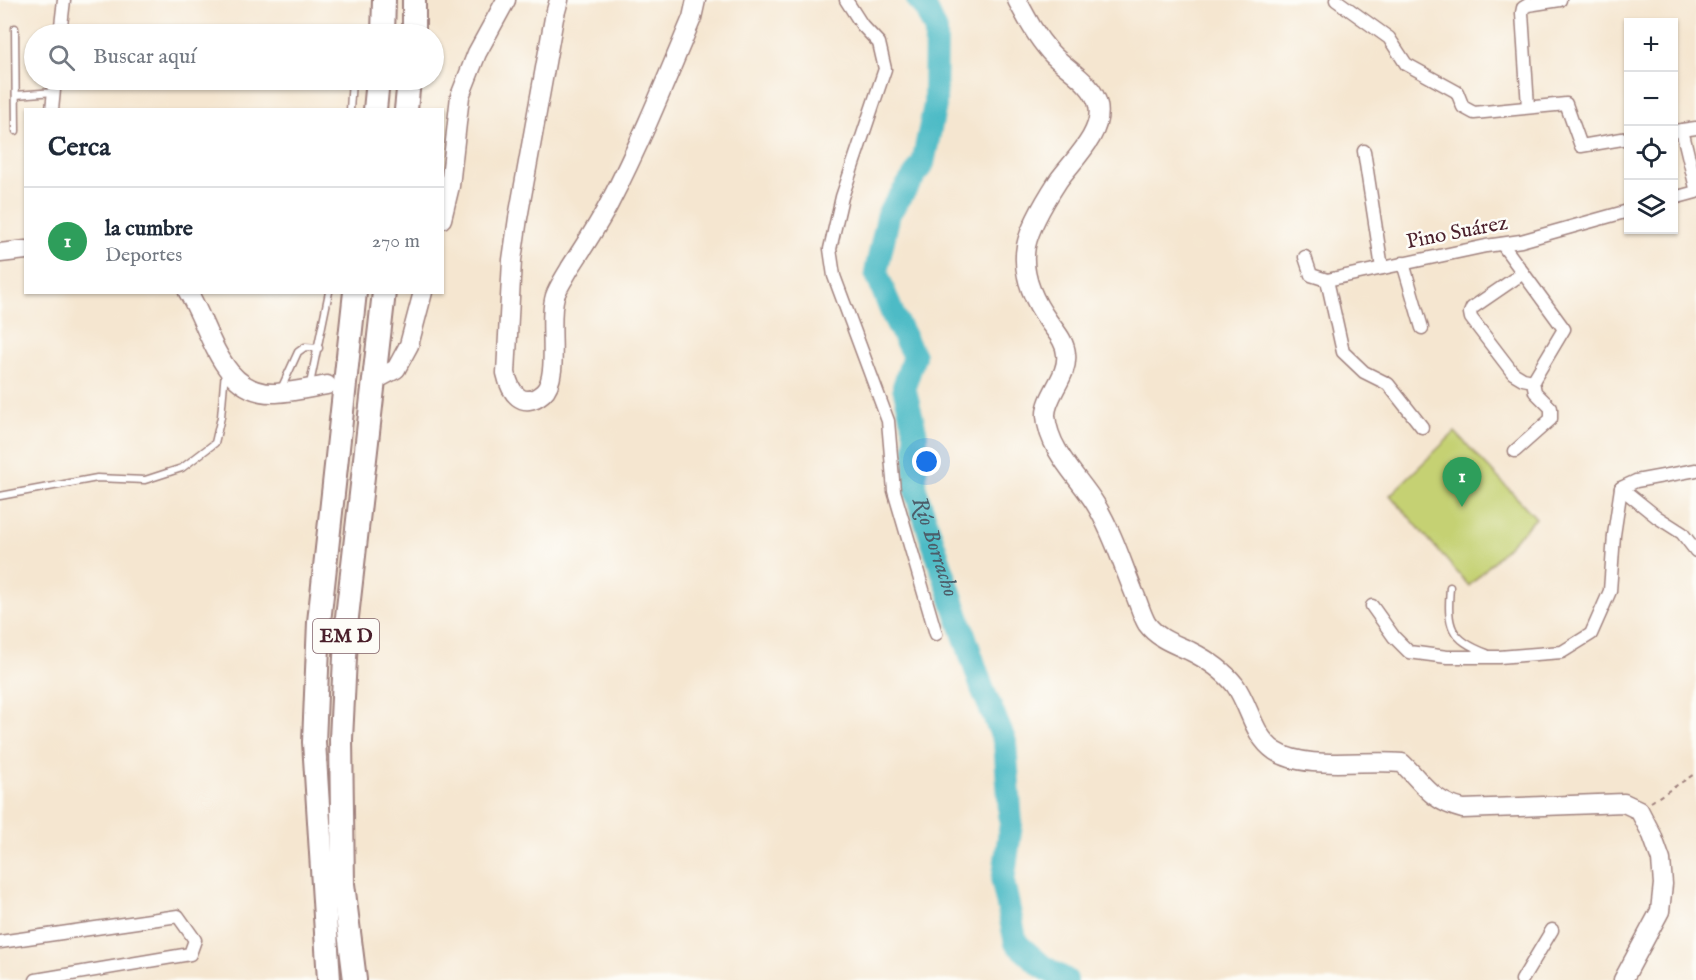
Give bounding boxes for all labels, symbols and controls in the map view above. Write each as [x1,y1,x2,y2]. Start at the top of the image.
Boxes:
map controls [1624,18,1678,234]
button: + [1624,18,1678,72]
search box [24,24,444,90]
icon: search [45,41,78,74]
text: Buscar aquí [93,43,196,71]
button: − [1624,72,1678,126]
button: locate [1624,126,1678,180]
text: Cerca [48,131,110,164]
button: layers [1624,180,1678,234]
street label: Pino Suárez [1404,210,1510,256]
text: la cumbre [105,215,193,243]
text: 1 [64,229,71,254]
text: 270 m [372,229,420,254]
text: Deportes [105,243,182,268]
your location [912,447,941,476]
pin: 1 [1442,458,1482,507]
water label: Río Borracho [905,493,964,601]
road number: EM D [313,619,379,653]

